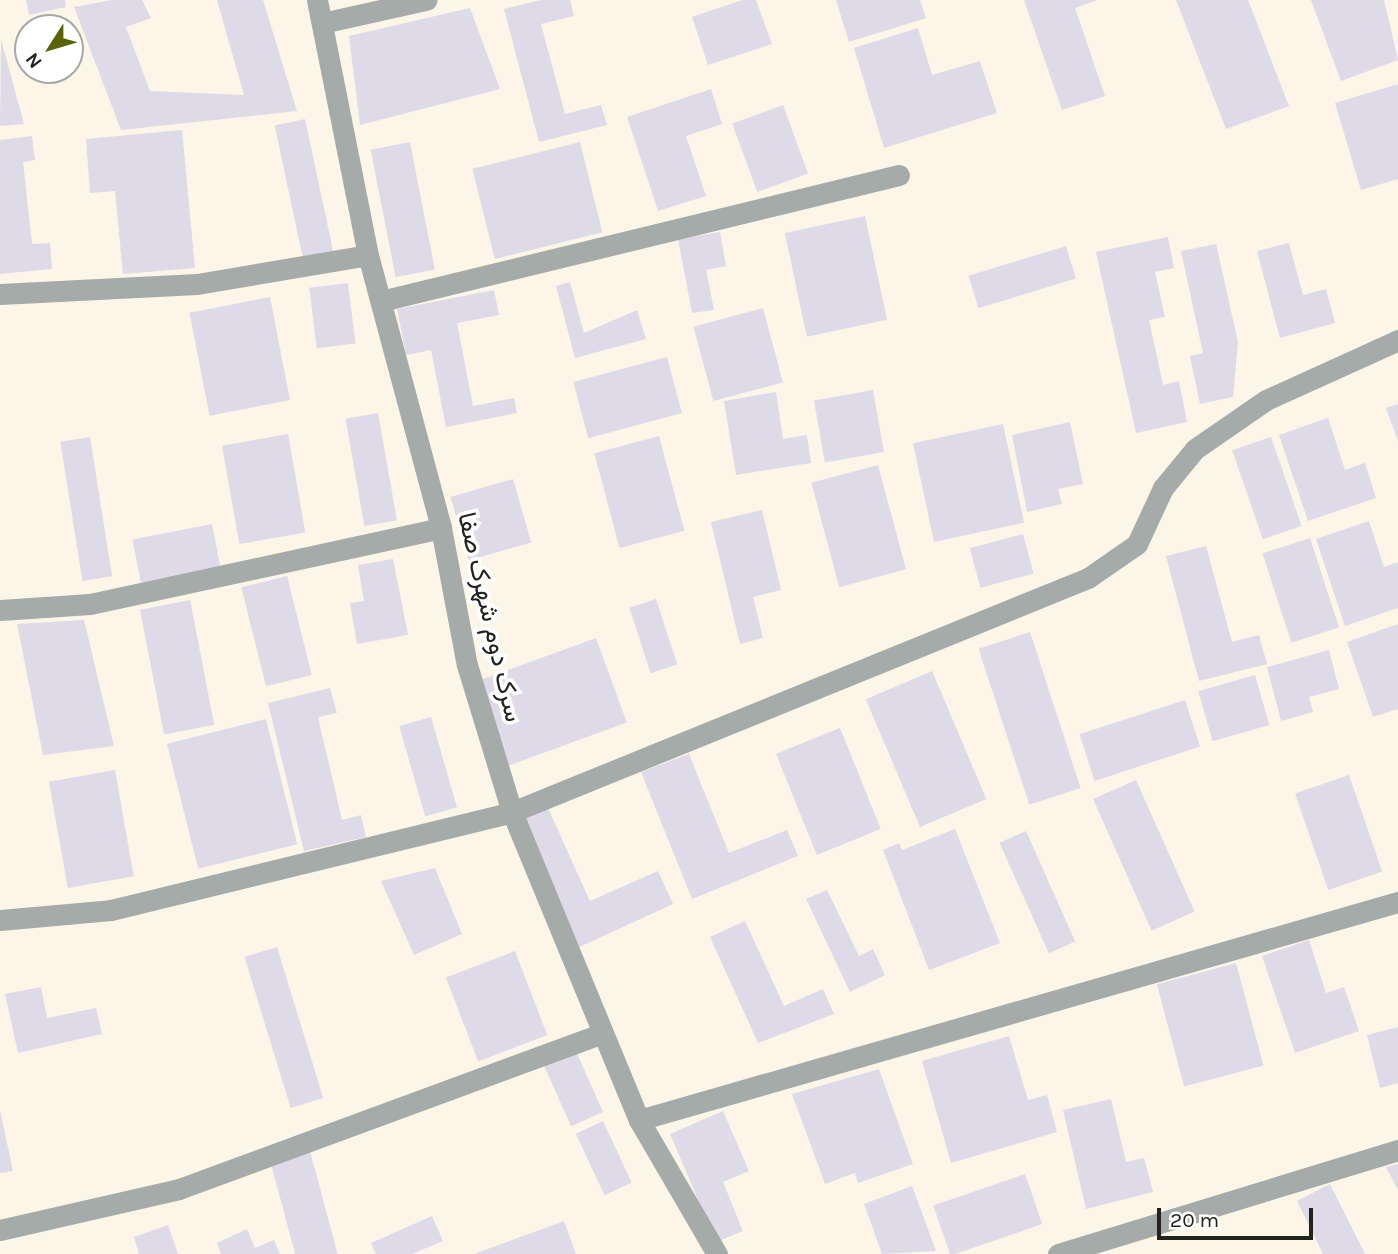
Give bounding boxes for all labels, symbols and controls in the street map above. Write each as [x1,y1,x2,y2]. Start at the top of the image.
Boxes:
north arrow [14,14,84,84]
text: N [21,48,47,72]
street label: سرک دوم شهرک صفا [451,509,529,725]
scale bar [1160,1194,1316,1238]
text: 20 m [1170,1208,1219,1232]

